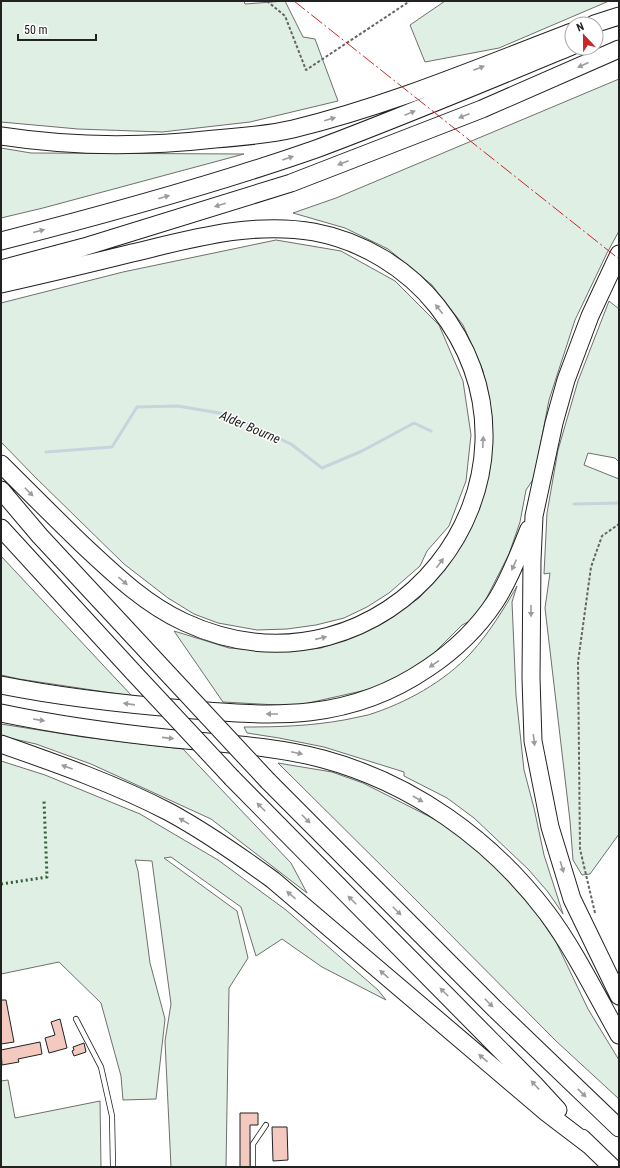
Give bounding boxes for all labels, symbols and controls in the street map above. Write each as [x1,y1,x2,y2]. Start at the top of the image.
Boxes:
scale bar [18,16,96,42]
north arrow [564,16,604,56]
text: N [575,20,586,34]
text: 50 m [24,23,48,37]
one-way arrow [578,62,589,68]
one-way arrow [474,64,486,70]
one-way arrow [404,109,416,115]
one-way arrow [458,114,470,120]
one-way arrow [324,116,336,122]
one-way arrow [282,155,294,161]
one-way arrow [336,161,348,167]
one-way arrow [158,194,170,200]
one-way arrow [214,202,226,208]
one-way arrow [33,228,45,234]
one-way arrow [435,303,443,314]
water label: Alder Bourne [217,407,283,446]
one-way arrow [480,436,487,448]
one-way arrow [24,487,34,497]
one-way arrow [436,557,444,568]
one-way arrow [511,559,517,570]
one-way arrow [118,577,128,586]
one-way arrow [528,605,534,618]
one-way arrow [315,635,327,641]
one-way arrow [429,660,439,668]
one-way arrow [123,701,135,707]
one-way arrow [265,711,278,717]
one-way arrow [33,717,46,723]
one-way arrow [531,734,537,747]
one-way arrow [162,735,174,741]
one-way arrow [291,751,303,757]
one-way arrow [60,763,72,769]
one-way arrow [412,795,424,802]
one-way arrow [256,802,266,812]
one-way arrow [301,814,311,824]
one-way arrow [178,818,190,825]
one-way arrow [559,861,565,873]
one-way arrow [286,890,297,899]
one-way arrow [347,895,357,905]
one-way arrow [392,906,402,916]
one-way arrow [379,969,390,978]
one-way arrow [439,987,449,997]
one-way arrow [484,998,494,1008]
one-way arrow [478,1054,489,1063]
one-way arrow [530,1080,540,1090]
one-way arrow [577,1088,587,1098]

